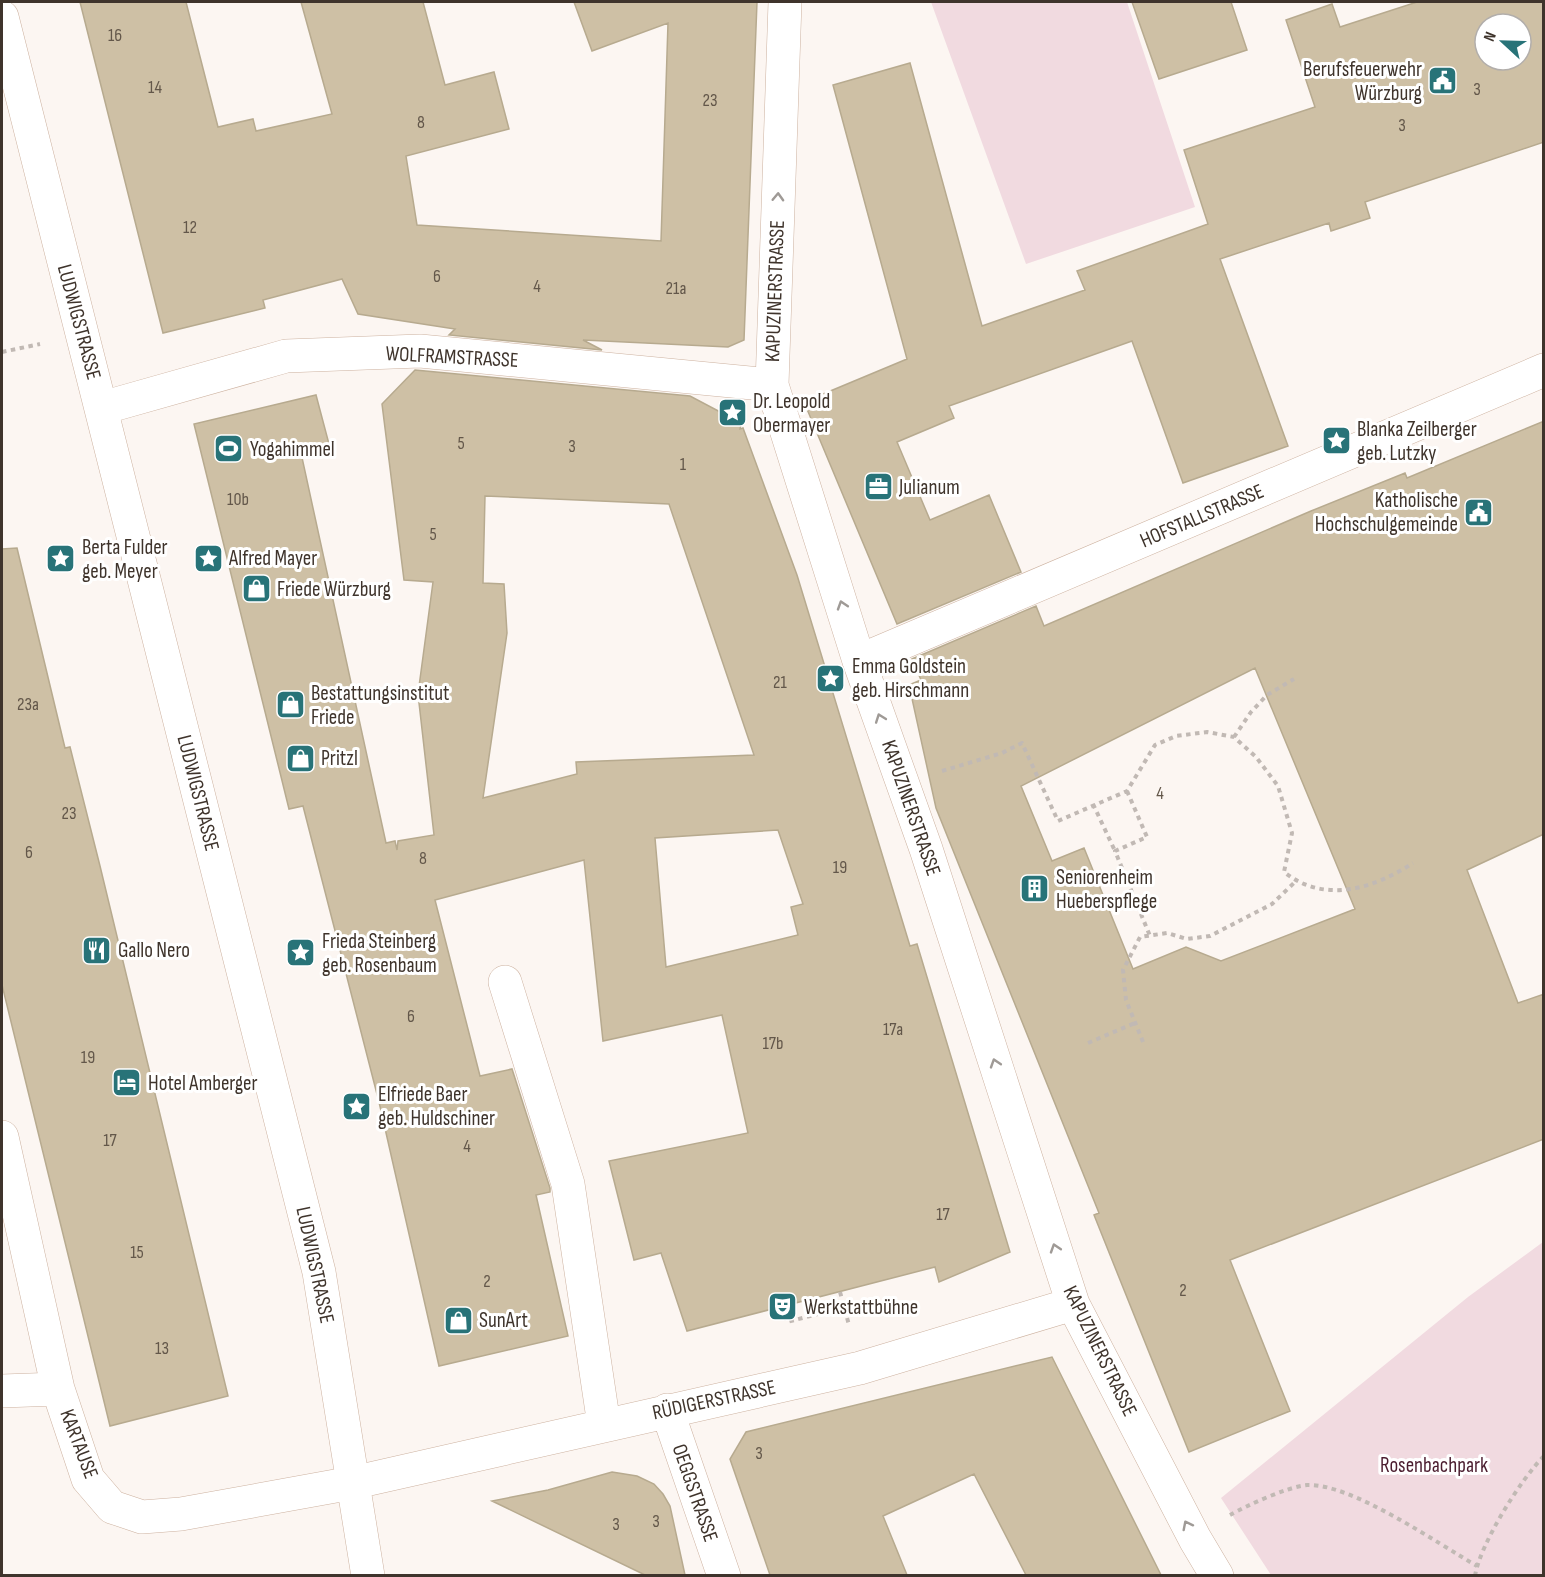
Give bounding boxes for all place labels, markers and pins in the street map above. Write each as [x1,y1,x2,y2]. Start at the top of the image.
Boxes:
place label: Berufsfeuerwehr Würzburg [1303,57,1422,106]
public building icon: Berufsfeuerwehr Würzburg [1427,65,1459,97]
place label: Dr. Leopold Obermayer [753,389,830,438]
place icon: Dr. Leopold Obermayer [716,397,748,429]
place label: Blanka Zeilberger geb. Lutzky [1357,417,1477,466]
place icon: Blanka Zeilberger geb. Lutzky [1320,425,1352,457]
sports icon: Yogahimmel [213,433,245,465]
place label: Yogahimmel [250,437,335,462]
office icon: Julianum [862,471,894,503]
place label: Julianum [898,475,960,500]
place label: Katholische Hochschulgemeinde [1315,488,1458,537]
public building icon: Katholische Hochschulgemeinde [1463,496,1495,528]
place label: Berta Fulder geb. Meyer [82,535,168,584]
place icon: Alfred Mayer [192,542,224,574]
place icon: Berta Fulder geb. Meyer [45,543,77,575]
place label: Alfred Mayer [228,546,317,571]
shop icon: Friede Würzburg [240,573,272,605]
place label: Friede Würzburg [277,577,391,602]
place label: Emma Goldstein geb. Hirschmann [852,654,969,703]
place icon: Emma Goldstein geb. Hirschmann [815,662,847,694]
place label: Bestattungsinstitut Friede [311,681,450,730]
shop icon: Bestattungsinstitut Friede [274,689,306,721]
shop icon: Pritzl [284,742,316,774]
place label: Pritzl [321,746,358,771]
place label: Seniorenheim Hueberspflege [1056,865,1157,914]
building icon: Seniorenheim Hueberspflege [1019,873,1051,905]
place label: Frieda Steinberg geb. Rosenbaum [322,929,437,978]
restaurant icon: Gallo Nero [81,934,113,966]
place icon: Frieda Steinberg geb. Rosenbaum [285,937,317,969]
place label: Gallo Nero [118,938,190,963]
hotel icon: Hotel Amberger [111,1067,143,1099]
place label: Hotel Amberger [148,1071,258,1096]
place label: Elfriede Baer geb. Huldschiner [378,1082,495,1131]
place icon: Elfriede Baer geb. Huldschiner [341,1090,373,1122]
theatre icon: Werkstattbühne [767,1291,799,1323]
place label: Werkstattbühne [804,1295,918,1320]
shop icon: SunArt [442,1304,474,1336]
place label: SunArt [479,1308,528,1333]

